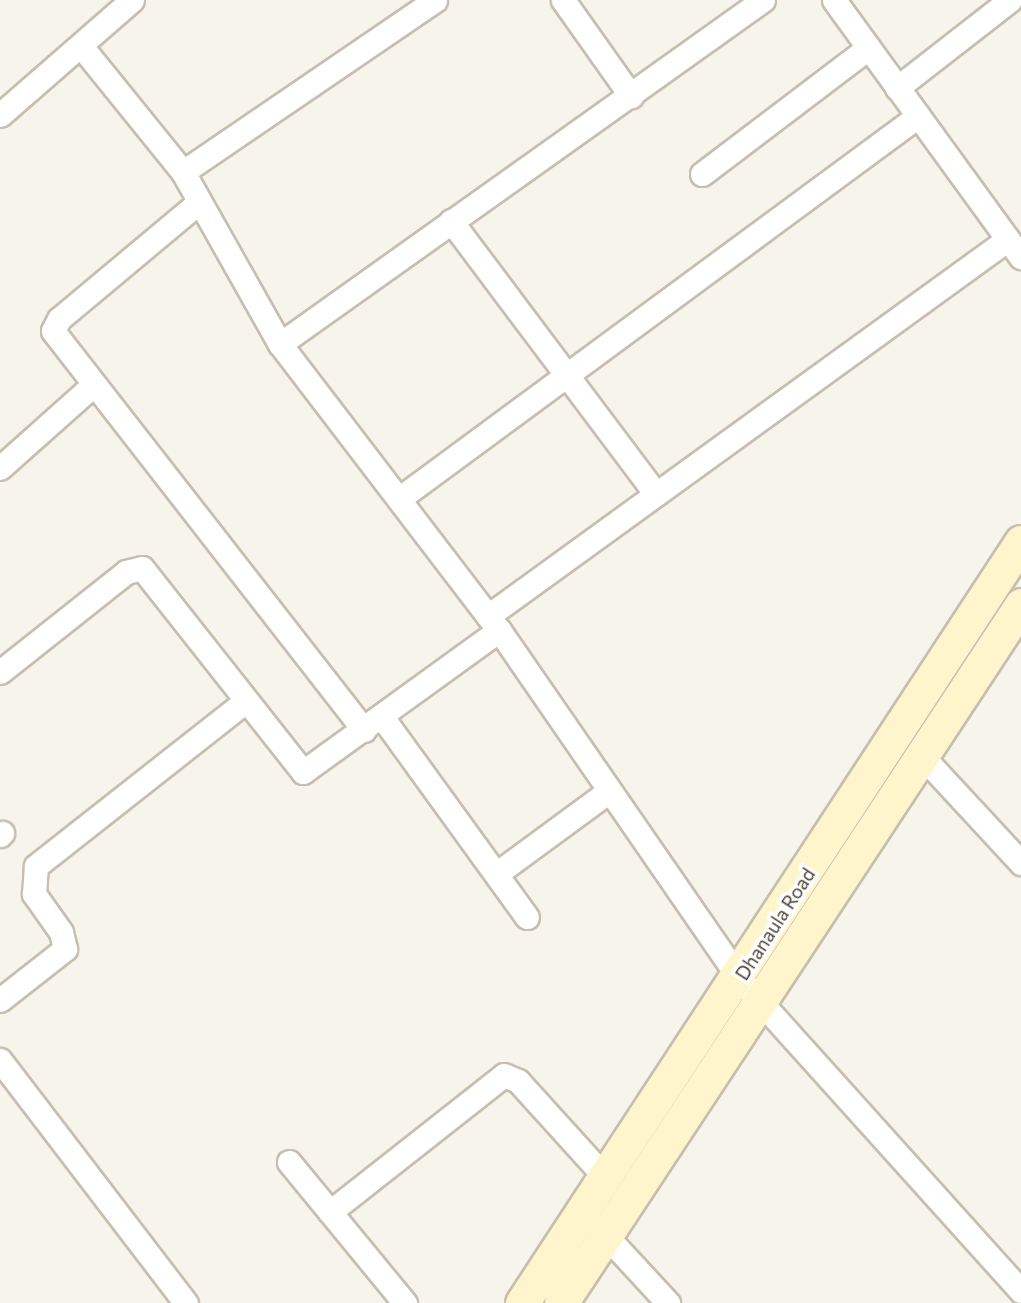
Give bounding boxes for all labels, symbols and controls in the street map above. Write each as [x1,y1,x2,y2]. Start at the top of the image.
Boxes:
street label: Dhanaula Road [730,864,820,984]

